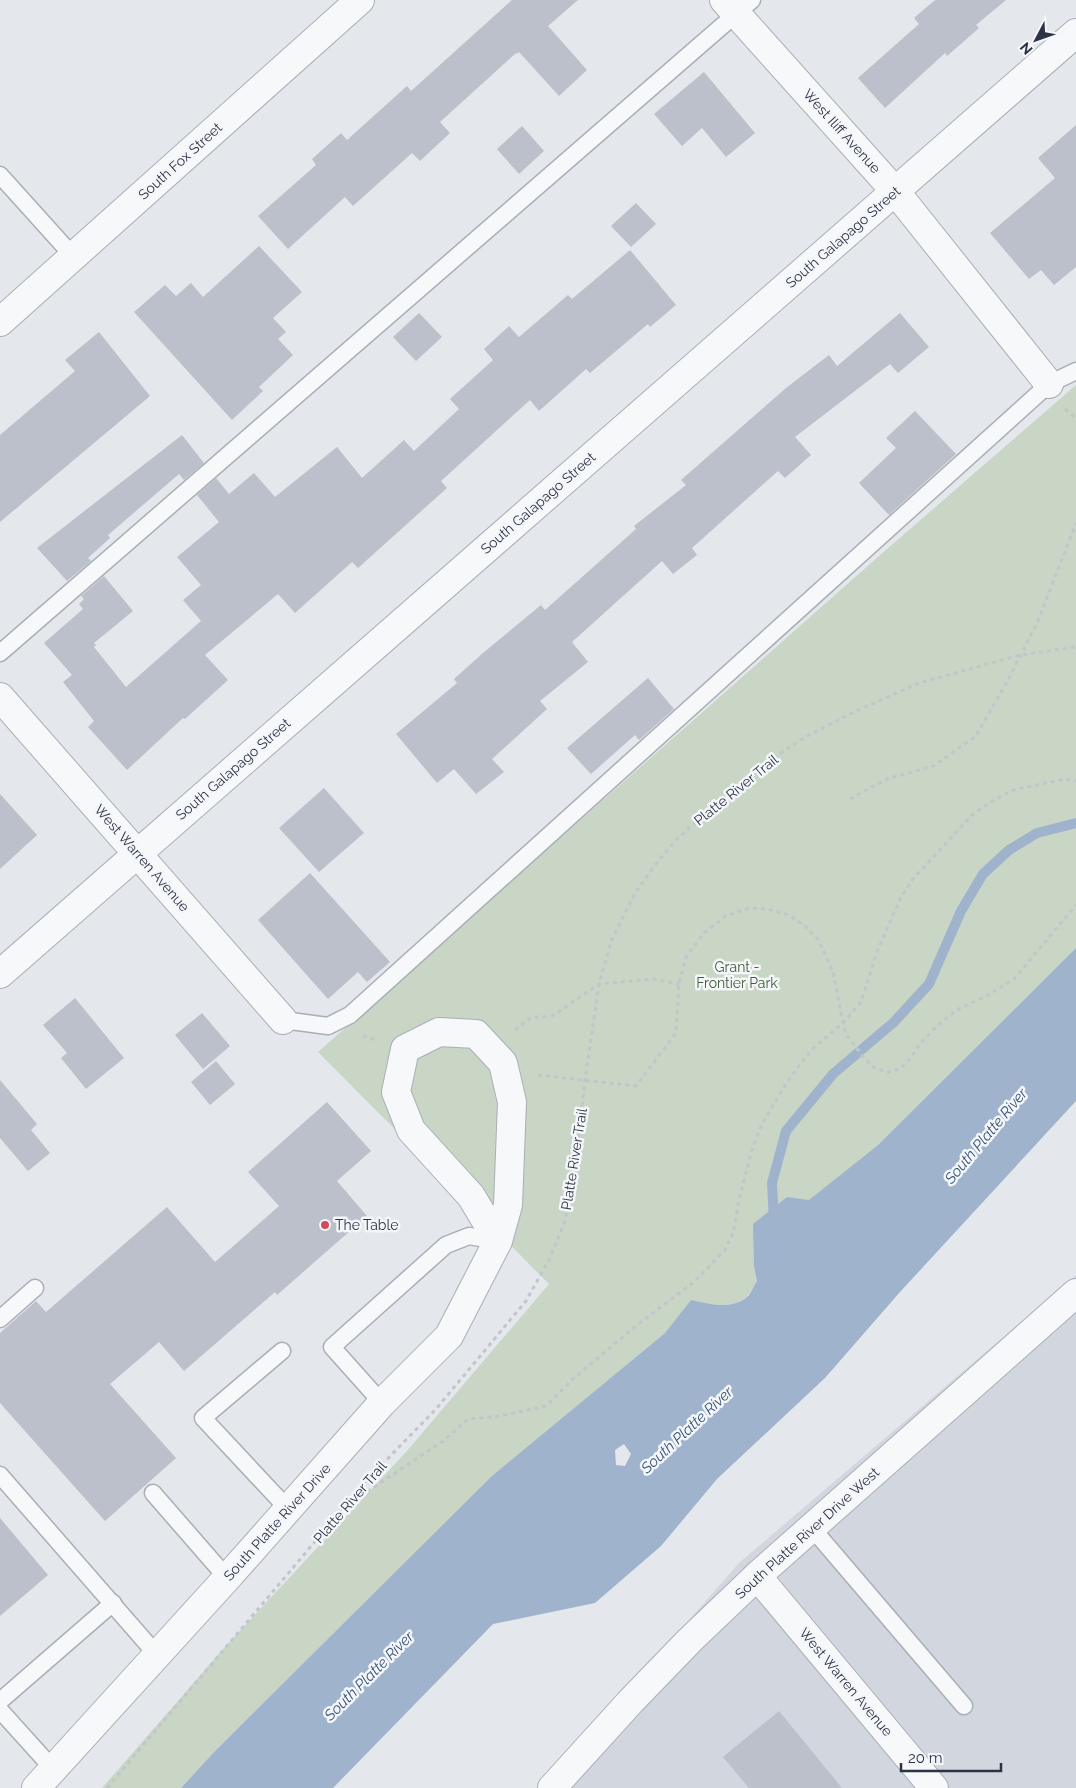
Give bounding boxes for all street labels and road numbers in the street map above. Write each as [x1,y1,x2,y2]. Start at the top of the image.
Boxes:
street label: West Iliff Avenue [800,86,884,176]
street label: South Fox Street [135,119,225,203]
street label: South Galapago Street [783,183,904,291]
street label: South Galapago Street [478,449,599,557]
street label: South Galapago Street [173,715,294,823]
street label: Platte River Trail [691,751,781,829]
street label: West Warren Avenue [91,801,193,915]
street label: Platte River Trail [558,1107,590,1211]
street label: Platte River Trail [310,1458,390,1546]
street label: South Platte River Drive [220,1460,334,1584]
street label: South Platte River Drive West [732,1464,883,1602]
street label: West Warren Avenue [796,1625,896,1739]

